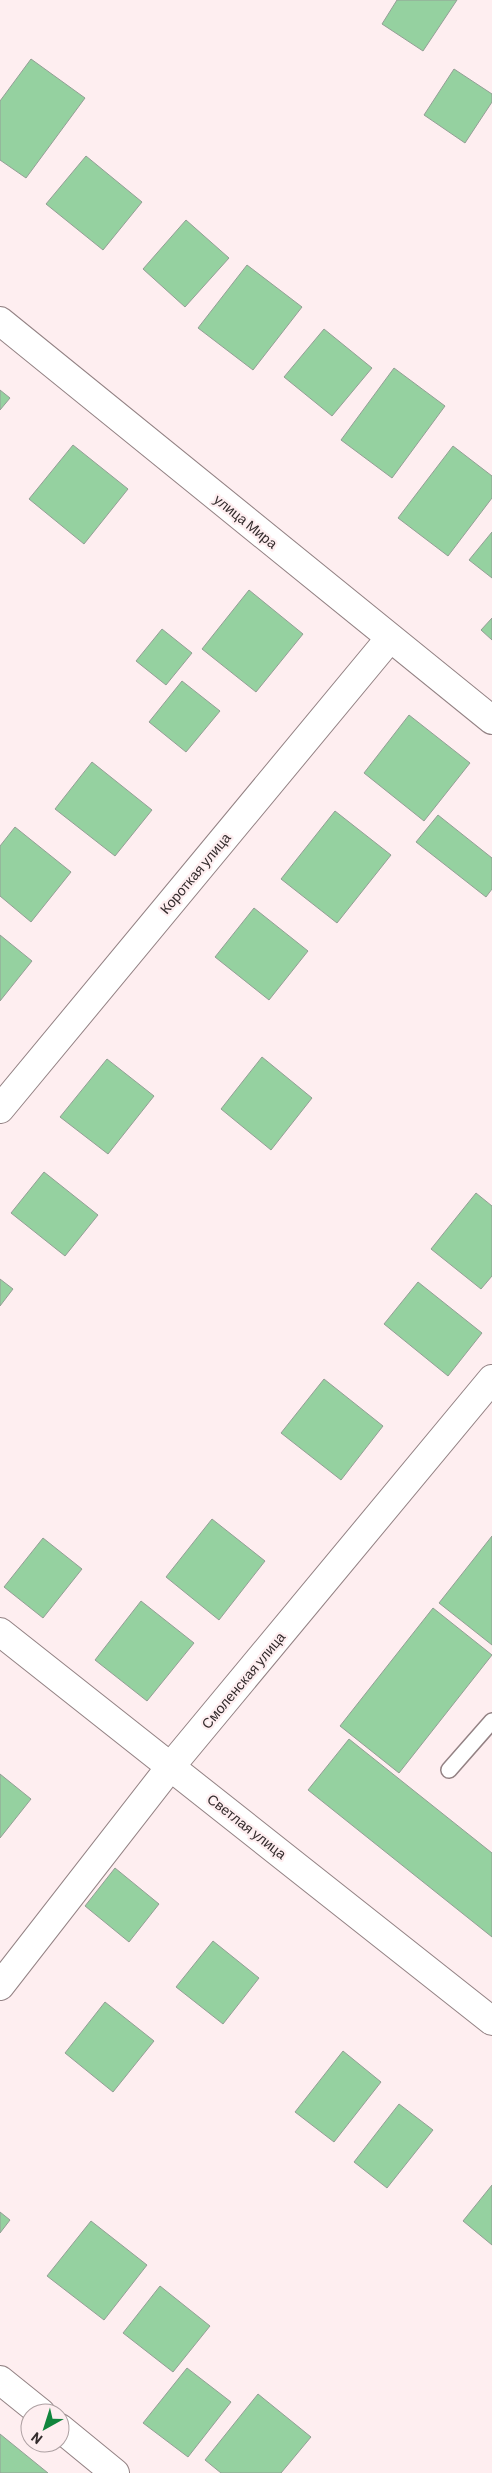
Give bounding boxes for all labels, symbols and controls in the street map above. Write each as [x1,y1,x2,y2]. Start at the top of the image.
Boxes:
street label: улица Мира [211,490,281,552]
street label: Короткая улица [156,829,234,917]
street label: Смоленская улица [198,1628,289,1732]
street label: Светлая улица [204,1790,290,1862]
north arrow [20,2403,70,2453]
text: N [28,2429,45,2448]

